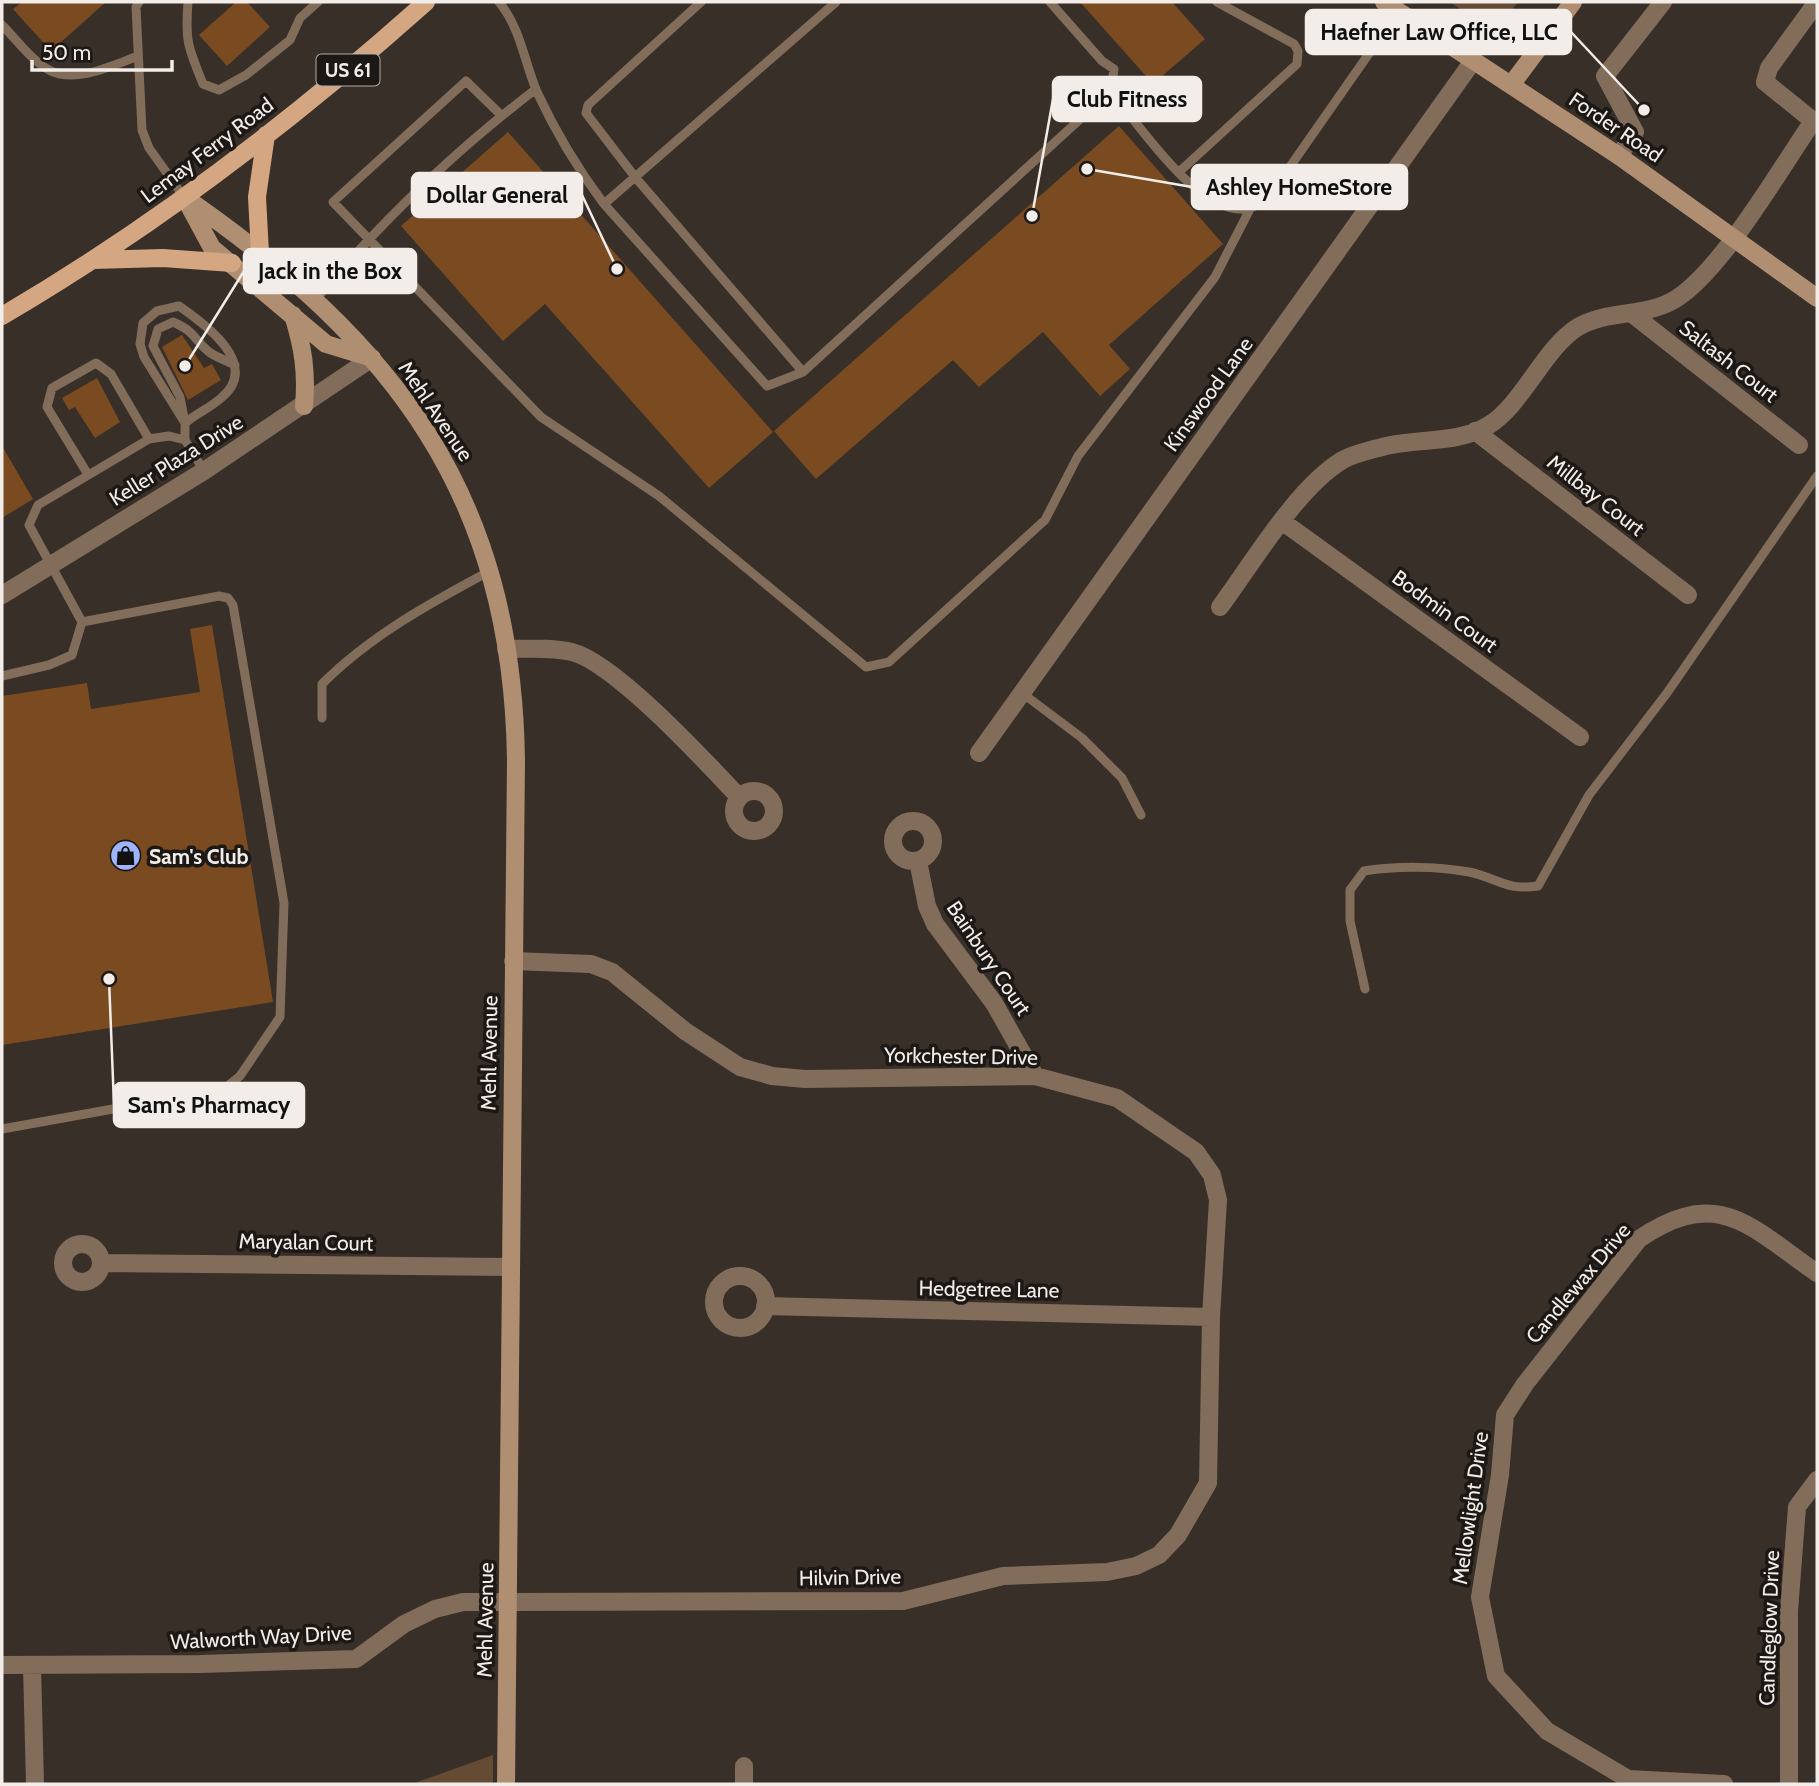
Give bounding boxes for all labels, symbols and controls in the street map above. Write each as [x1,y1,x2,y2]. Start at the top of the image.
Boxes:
callout: Haefner Law Office, LLC [1306,10,1571,54]
text: Haefner Law Office, LLC [1320,18,1558,46]
scale bar [32,28,172,72]
text: 50 m [42,40,91,65]
road number: US 61 [316,54,380,86]
callout: Club Fitness [1053,77,1201,121]
text: Club Fitness [1067,85,1187,113]
street label: Forder Road [1565,87,1667,167]
street label: Lemay Ferry Road [136,92,278,208]
callout: Ashley HomeStore [1192,165,1407,209]
callout: Dollar General [412,173,582,217]
text: Ashley HomeStore [1206,173,1392,201]
text: Dollar General [426,181,568,209]
callout: Jack in the Box [244,249,416,293]
text: Jack in the Box [257,257,403,285]
street label: Saltash Court [1675,315,1783,407]
street label: Kinswood Lane [1158,332,1258,456]
street label: Mehl Avenue [393,356,479,466]
street label: Keller Plaza Drive [105,409,248,511]
street label: Millbay Court [1542,449,1650,541]
street label: Bodmin Court [1387,564,1503,658]
shop icon: Sam's Club [109,839,143,873]
place label: Sam's Club [149,844,249,869]
street label: Bainbury Court [942,896,1036,1020]
street label: Mehl Avenue [475,995,503,1111]
street label: Yorkchester Drive [883,1042,1038,1070]
callout: Sam's Pharmacy [114,1083,304,1127]
text: Sam's Pharmacy [128,1091,291,1119]
street label: Candlewax Drive [1521,1218,1636,1348]
street label: Maryalan Court [238,1228,374,1256]
street label: Hedgetree Lane [918,1275,1060,1303]
street label: Mellowlight Drive [1447,1430,1493,1586]
street label: Candleglow Drive [1754,1549,1784,1706]
street label: Mehl Avenue [471,1562,499,1678]
street label: Hilvin Drive [799,1564,902,1590]
street label: Walworth Way Drive [170,1620,353,1654]

